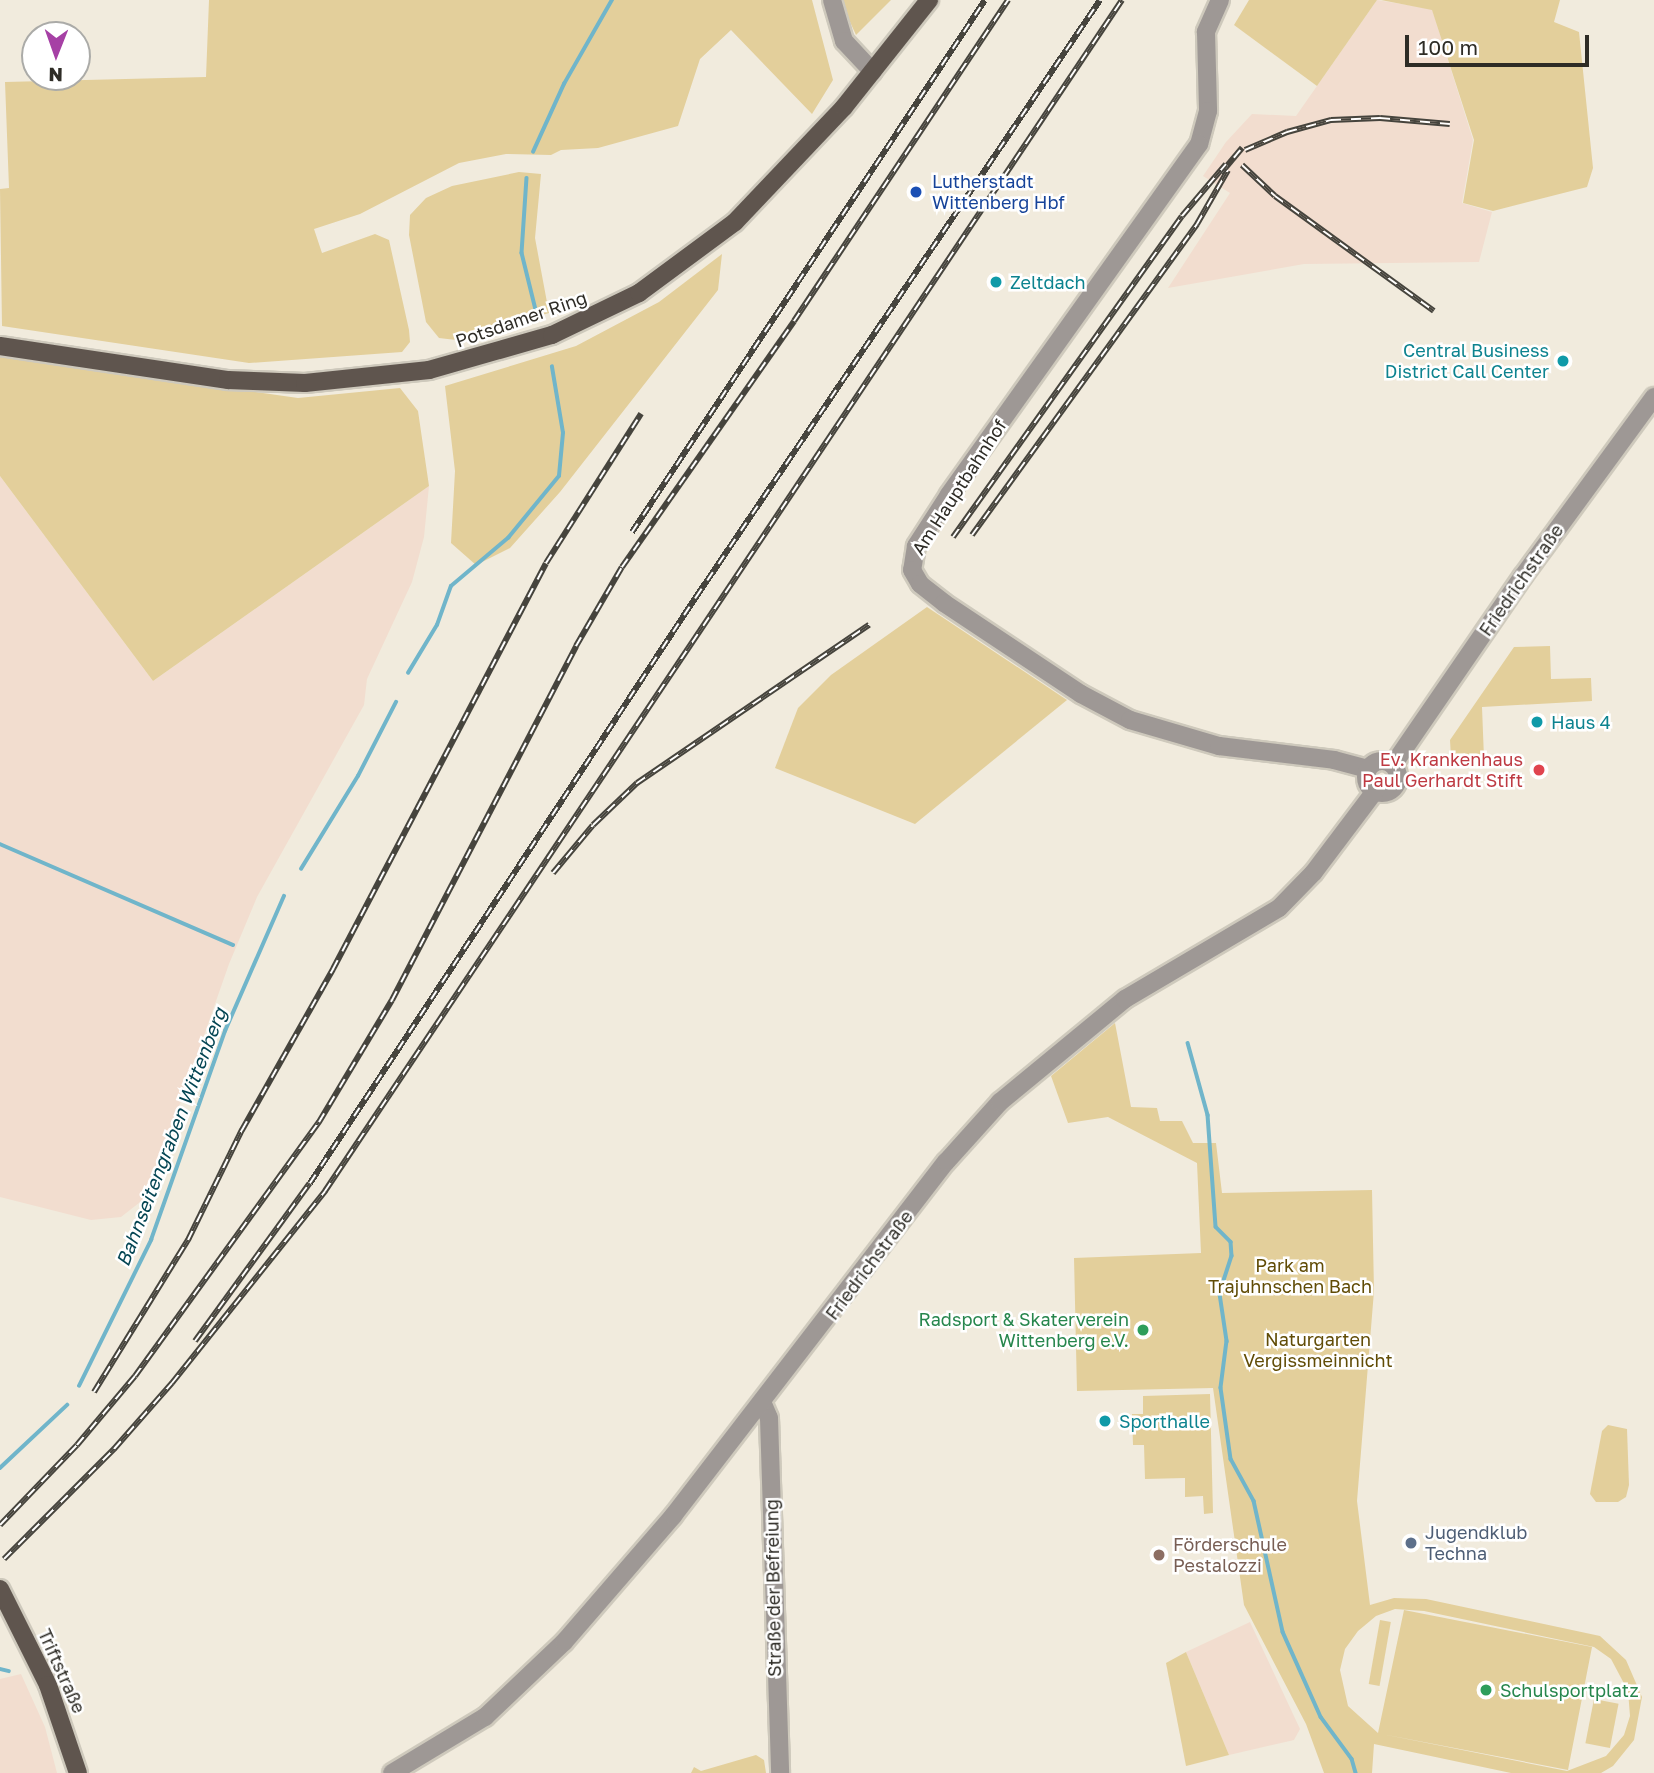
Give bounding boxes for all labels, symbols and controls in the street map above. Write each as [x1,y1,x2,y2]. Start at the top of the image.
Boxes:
north arrow [21,21,91,91]
scale bar [1409,21,1593,65]
text: 100 m [1418,34,1478,60]
text: N [48,64,63,87]
place label: Lutherstadt Wittenberg Hbf [932,171,1065,214]
marker: Lutherstadt Wittenberg Hbf [906,182,926,202]
place label: Zeltdach [1010,271,1086,293]
marker: Zeltdach [988,274,1004,290]
street label: Potsdamer Ring [452,286,590,352]
place label: Central Business District Call Center [1385,340,1549,382]
marker: Central Business District Call Center [1555,353,1571,369]
street label: Am Hauptbahnhof [907,415,1011,559]
street label: Friedrichstraße [1474,520,1568,640]
place label: Haus 4 [1551,711,1611,733]
marker: Haus 4 [1529,714,1545,730]
place label: Ev. Krankenhaus Paul Gerhardt Stift [1362,749,1523,792]
marker: Ev. Krankenhaus Paul Gerhardt Stift [1529,760,1549,780]
water label: Bahnseitengraben Wittenberg [111,1005,231,1269]
street label: Friedrichstraße [821,1206,917,1324]
park label: Park am Trajuhnschen Bach [1208,1255,1372,1298]
place label: Radsport & Skaterverein Wittenberg e.V. [919,1309,1129,1352]
marker: Radsport & Skaterverein Wittenberg e.V. [1135,1322,1151,1338]
park label: Naturgarten Vergissmeinnicht [1243,1329,1393,1372]
place label: Sporthalle [1119,1410,1210,1432]
marker: Sporthalle [1097,1413,1113,1429]
street label: Straße der Befreiung [761,1499,785,1677]
place label: Jugendklub Techna [1425,1522,1527,1564]
place label: Förderschule Pestalozzi [1173,1534,1287,1576]
marker: Jugendklub Techna [1403,1535,1419,1551]
marker: Förderschule Pestalozzi [1151,1547,1167,1563]
street label: Triftstraße [34,1626,90,1716]
place label: Schulsportplatz [1500,1679,1639,1701]
marker: Schulsportplatz [1478,1682,1494,1698]

